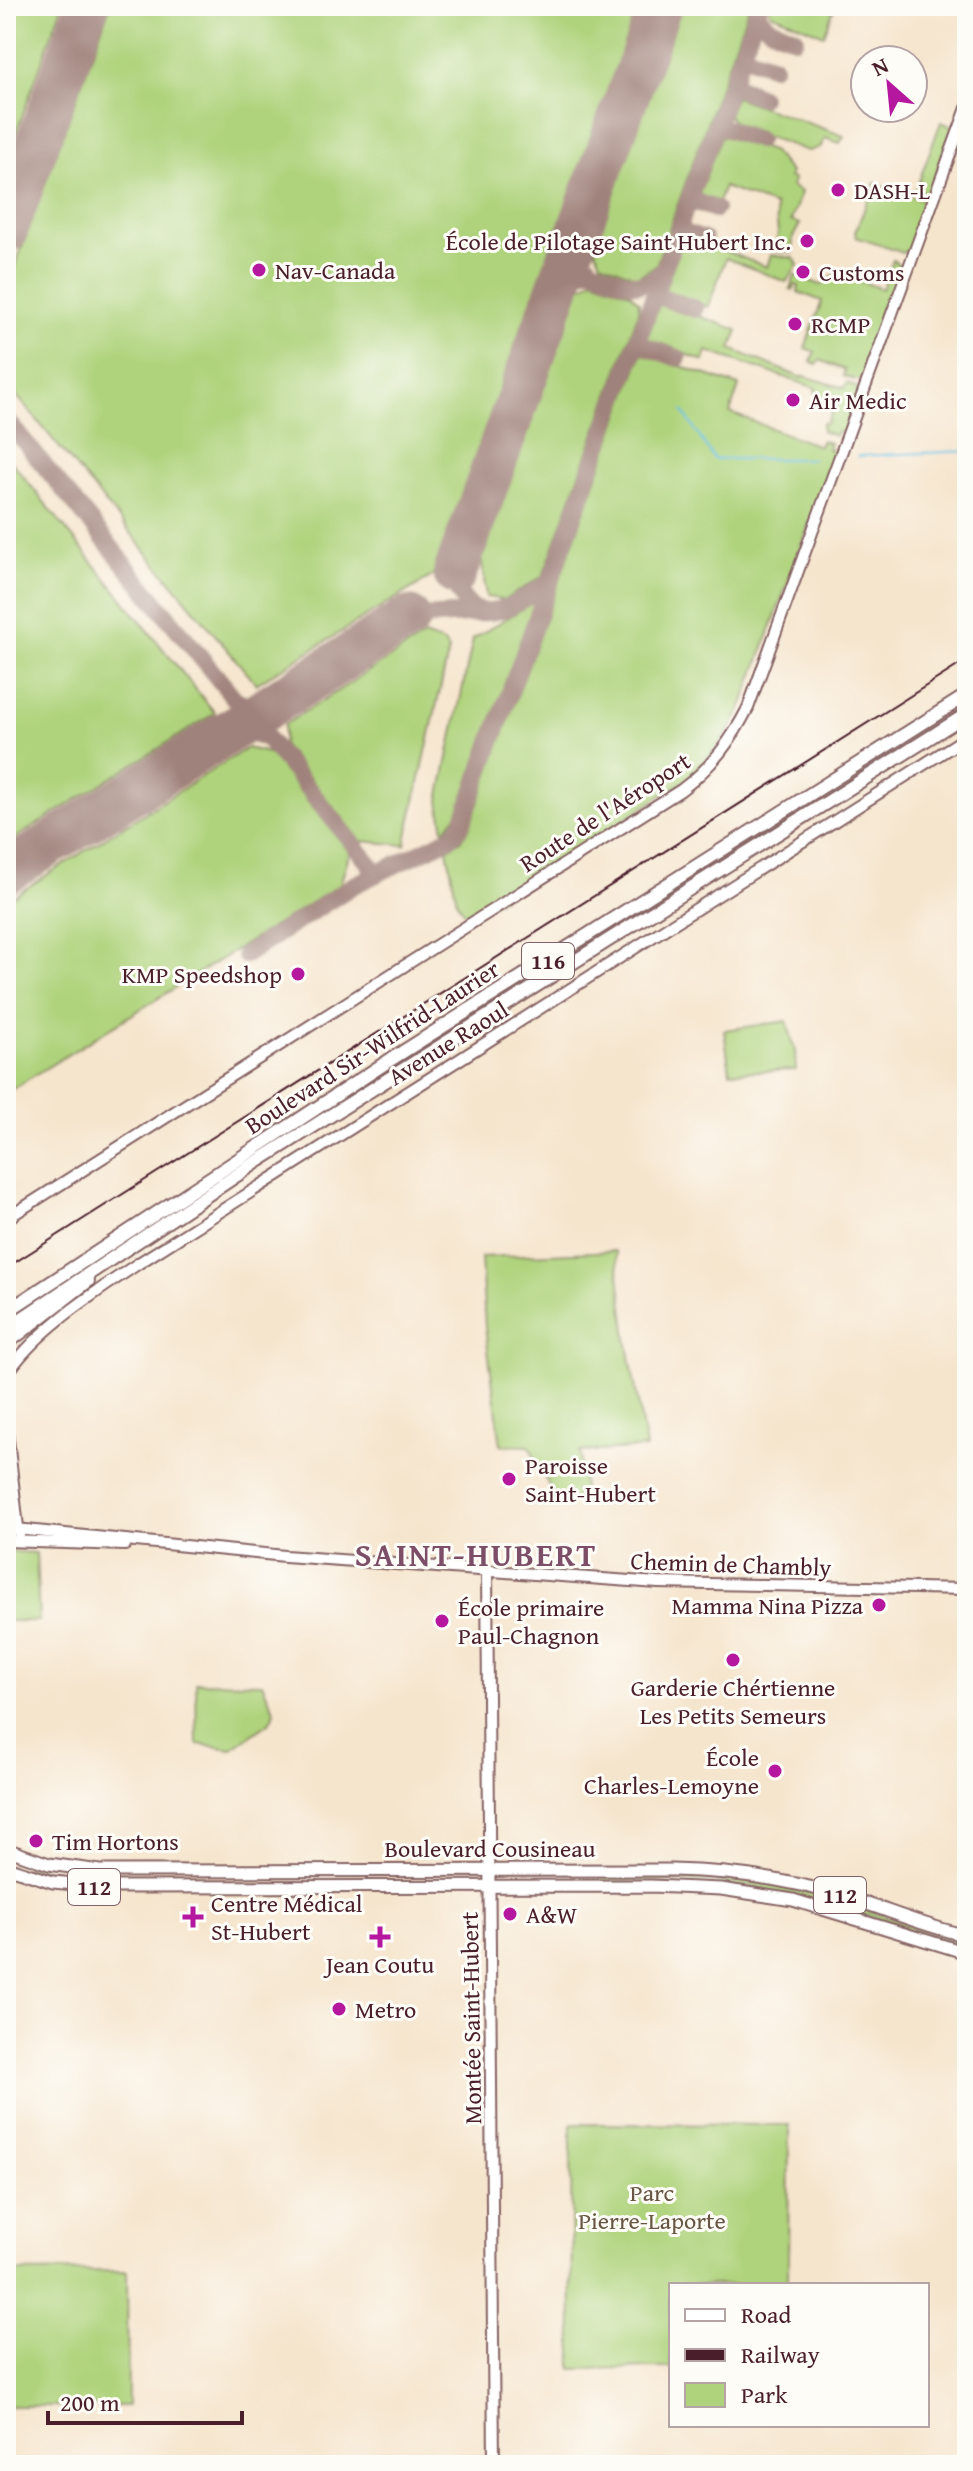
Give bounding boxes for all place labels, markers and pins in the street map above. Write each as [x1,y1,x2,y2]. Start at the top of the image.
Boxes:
place label: DASH-L [854,173,930,208]
marker: DASH-L [829,181,847,199]
place label: École de Pilotage Saint Hubert Inc. [446,224,791,259]
marker: École de Pilotage Saint Hubert Inc. [798,232,816,250]
place label: Nav-Canada [275,253,396,288]
place label: Customs [819,255,904,290]
marker: Nav-Canada [250,261,268,279]
marker: Customs [794,263,812,281]
place label: RCMP [811,307,870,342]
marker: RCMP [786,315,804,333]
place label: Air Medic [809,383,907,418]
marker: Air Medic [784,391,802,409]
place label: KMP Speedshop [122,957,282,992]
marker: KMP Speedshop [289,965,307,983]
place label: Paroisse Saint-Hubert [525,1448,656,1511]
marker: Paroisse Saint-Hubert [500,1470,518,1488]
place label: Mamma Nina Pizza [672,1588,864,1623]
place label: École primaire Paul-Chagnon [458,1590,604,1653]
marker: Mamma Nina Pizza [870,1596,888,1614]
marker: École primaire Paul-Chagnon [433,1612,451,1630]
marker: Garderie Chértienne Les Petits Semeurs [724,1651,742,1669]
place label: Garderie Chértienne Les Petits Semeurs [631,1670,835,1733]
place label: École Charles-Lemoyne [584,1740,759,1803]
marker: École Charles-Lemoyne [766,1762,784,1780]
place label: Tim Hortons [52,1824,179,1859]
marker: Tim Hortons [27,1832,45,1850]
place label: Centre Médical St-Hubert [211,1886,363,1949]
place label: A&W [526,1897,578,1932]
marker: A&W [501,1905,519,1923]
marker: Centre Médical St-Hubert [182,1906,204,1928]
marker: Jean Coutu [371,1928,389,1946]
place label: Jean Coutu [323,1947,434,1982]
place label: Metro [355,1992,416,2027]
marker: Metro [330,2000,348,2018]

